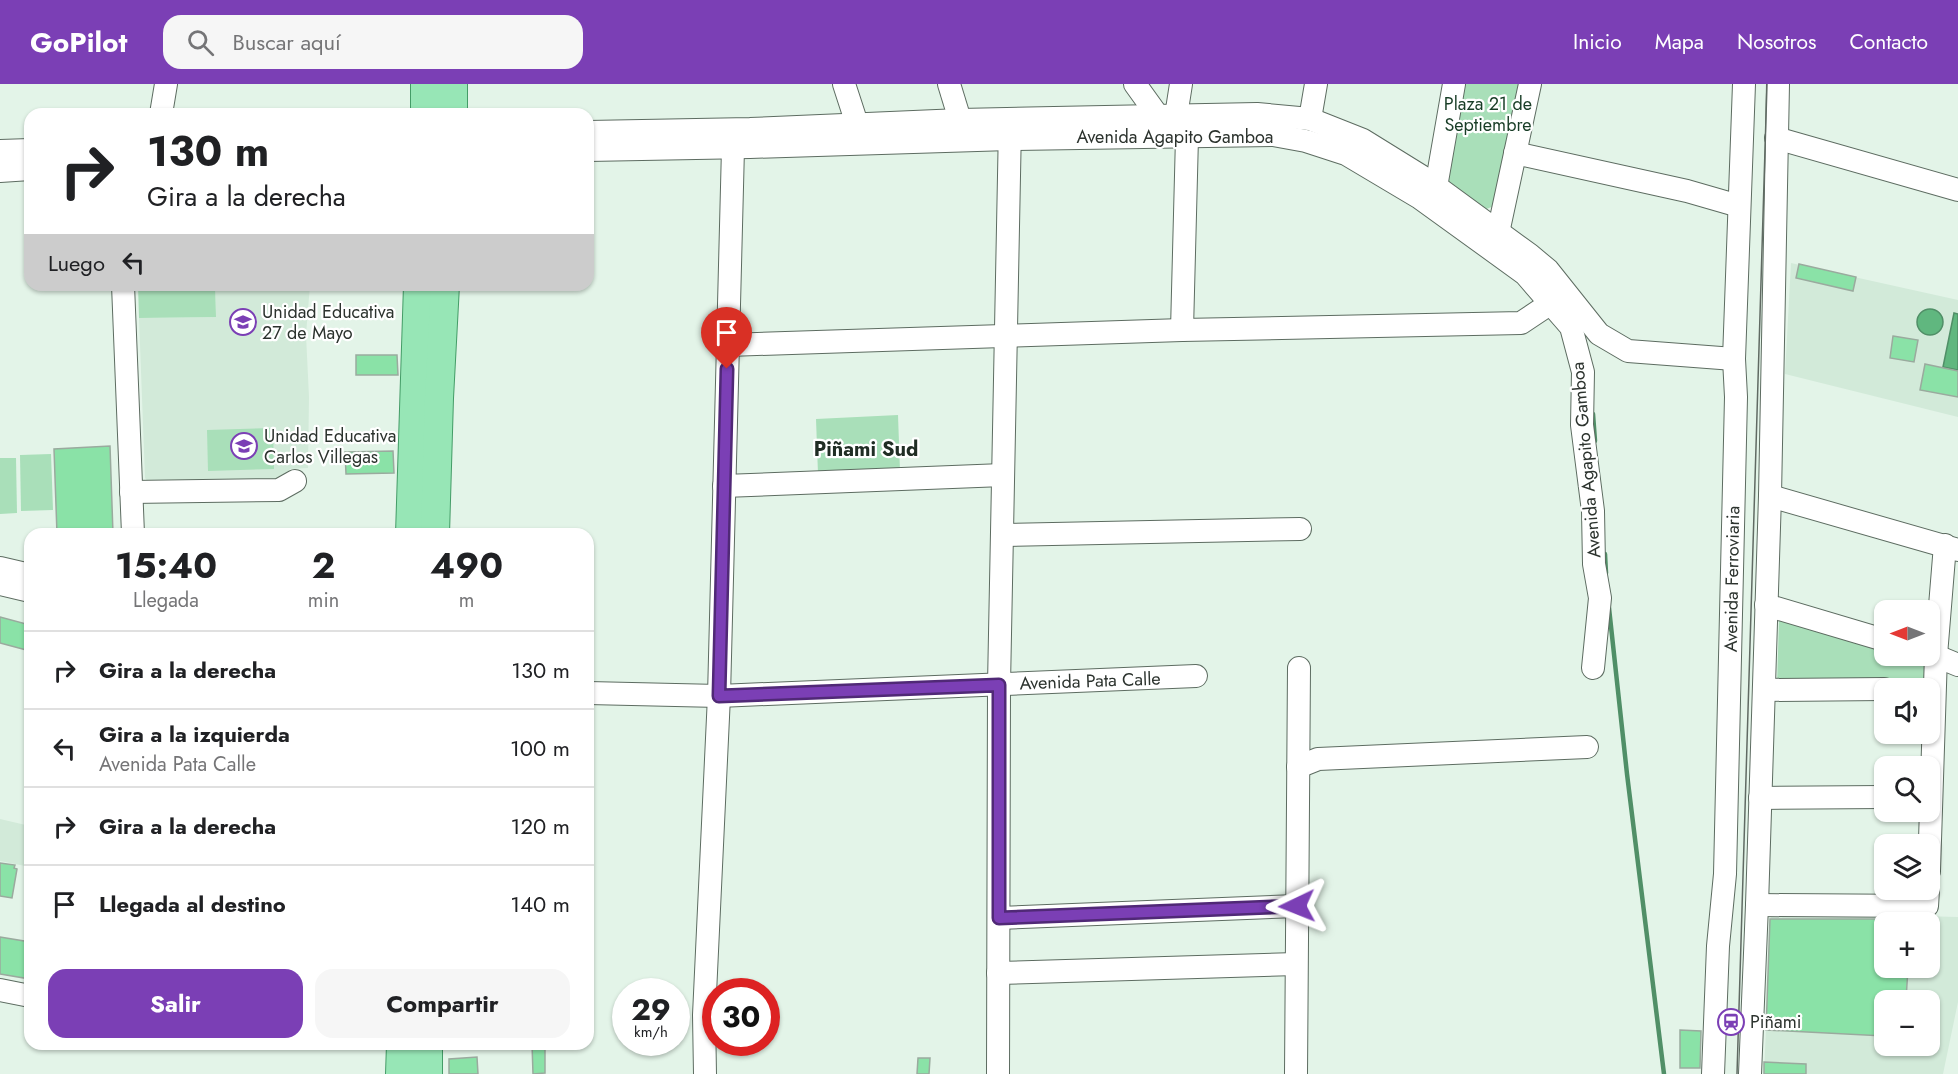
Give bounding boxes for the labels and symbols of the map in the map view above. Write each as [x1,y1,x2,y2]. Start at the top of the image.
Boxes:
park label: Plaza 21 de Septiembre [1444,91,1532,138]
street label: Avenida Agapito Gamboa [1076,124,1274,150]
place label: Unidad Educativa 27 de Mayo [262,299,394,346]
school or university icon: Unidad Educativa 27 de Mayo [228,307,258,337]
pin [701,307,752,369]
street label: Avenida Agapito Gamboa [1564,361,1608,559]
place label: Unidad Educativa Carlos Villegas [264,423,396,470]
school or university icon: Unidad Educativa Carlos Villegas [229,431,259,461]
district label: Piñami Sud [814,435,918,464]
street label: Avenida Ferroviaria [1718,506,1746,652]
north arrow [1874,600,1940,666]
street label: Avenida Pata Calle [1019,666,1161,696]
position arrow [1265,874,1329,938]
speed limit sign: 30 [702,978,780,1056]
station icon: Piñami [1716,1007,1746,1037]
place label: Piñami [1750,1009,1801,1035]

